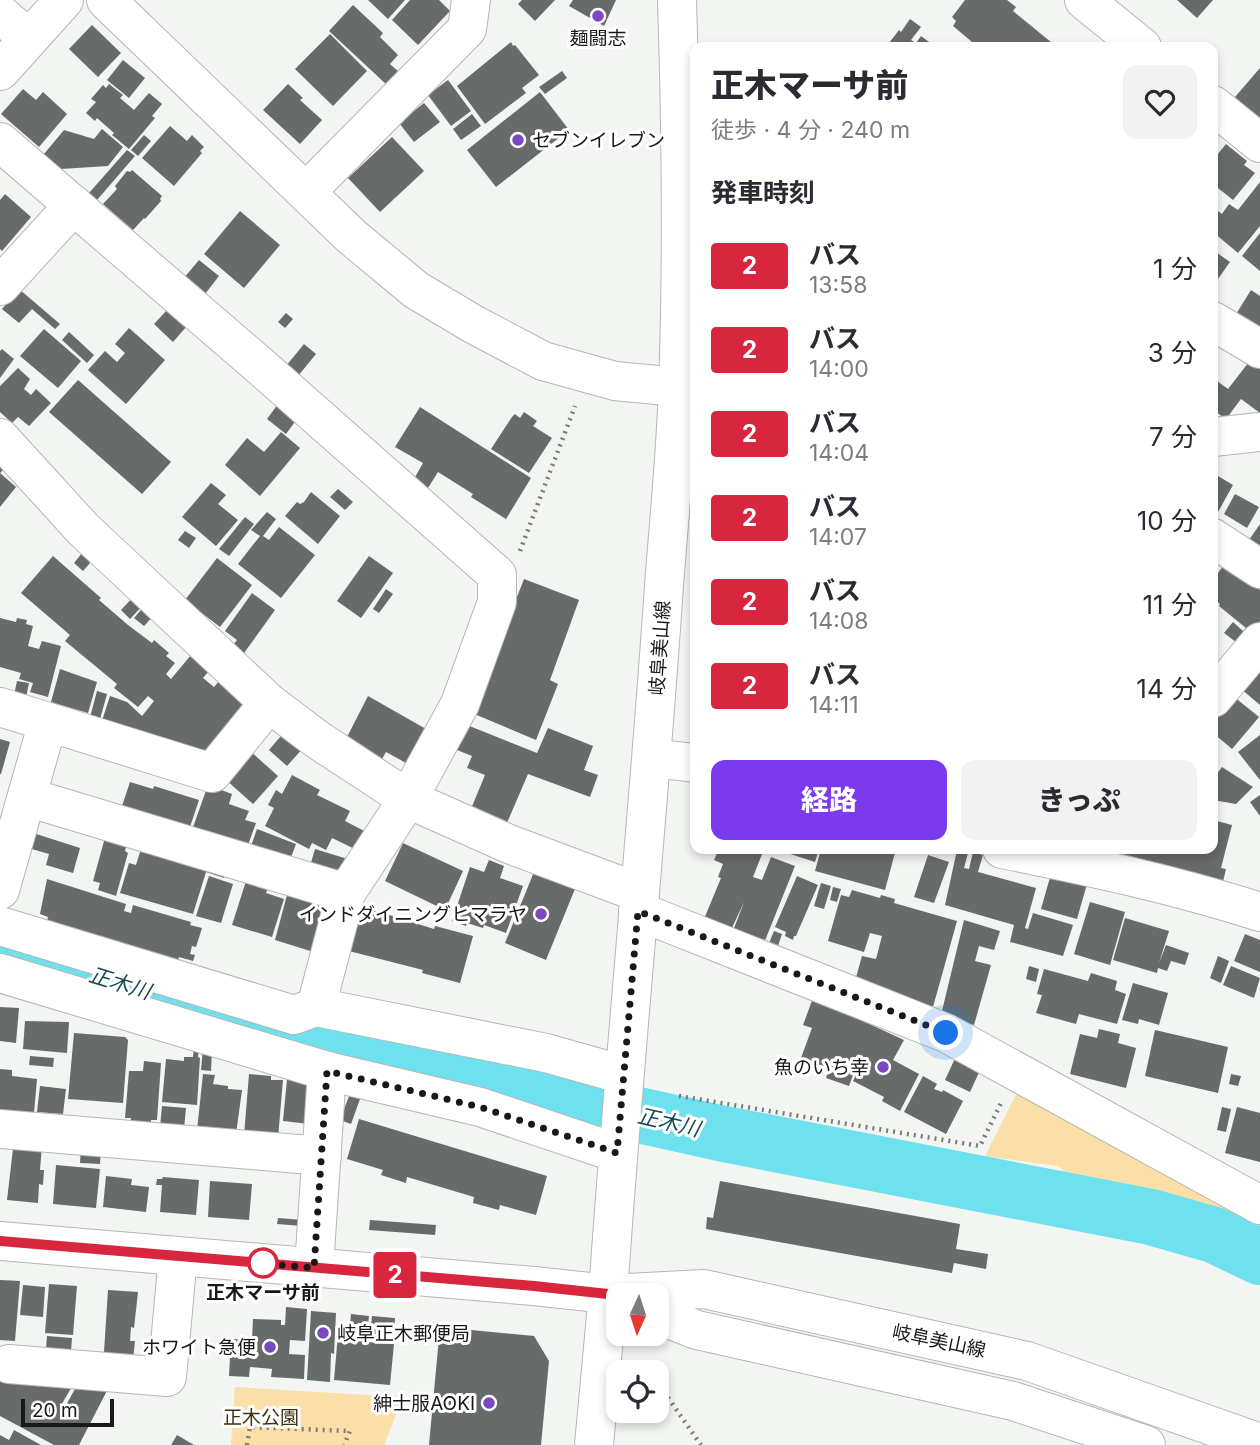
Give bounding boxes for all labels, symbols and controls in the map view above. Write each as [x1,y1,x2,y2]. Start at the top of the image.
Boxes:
marker: 麺闘志 [590,8,606,24]
place label: 麺闘志 [569,27,627,50]
text: 正木マーサ前 [711,65,908,105]
button: heart [1123,65,1197,139]
text: 徒歩 · 4 分 · 240 m [711,116,910,144]
place label: セブンイレブン [532,129,665,152]
marker: セブンイレブン [510,132,526,148]
text: 発車時刻 [711,177,815,208]
text: バス [809,239,861,270]
text: 2 [742,251,757,280]
text: 1 分 [1153,253,1197,284]
text: 13:58 [809,271,867,299]
text: バス [809,323,861,354]
text: 2 [742,335,757,364]
text: 3 分 [1148,337,1197,368]
text: 14:00 [809,355,869,383]
text: バス [809,407,861,438]
text: 2 [742,419,757,448]
text: 7 分 [1149,421,1197,452]
text: 14:04 [809,439,869,467]
text: バス [809,491,861,522]
text: 2 [742,503,757,532]
text: 10 分 [1137,505,1197,536]
text: 14:07 [809,523,867,551]
text: バス [809,575,861,606]
text: 2 [742,587,757,616]
text: 11 分 [1143,589,1197,620]
street label: 岐阜美山線 [645,600,675,696]
text: 14:08 [809,607,869,635]
text: バス [809,659,861,690]
text: 2 [742,671,757,700]
text: 14 分 [1136,673,1197,704]
text: 14:11 [809,691,859,719]
button: 経路 [711,760,947,840]
button: きっぷ [961,760,1197,840]
place label: インドダイニングヒマラヤ [299,903,527,926]
marker: インドダイニングヒマラヤ [533,906,549,922]
water label: 正木川 [86,962,156,1005]
your location [928,1015,963,1050]
place label: 魚のいち幸 [774,1056,869,1079]
marker: 魚のいち幸 [875,1059,891,1075]
water label: 正木川 [635,1103,704,1142]
marker: 正木マーサ前 [248,1248,278,1278]
line badge: 2 [372,1252,418,1298]
text: 2 [387,1260,403,1289]
place label: 正木マーサ前 [206,1281,320,1304]
north arrow [606,1283,668,1346]
map controls [606,1283,669,1423]
street label: 岐阜美山線 [890,1320,988,1362]
place label: 岐阜正木郵便局 [337,1322,470,1345]
marker: 岐阜正木郵便局 [315,1325,331,1341]
place label: ホワイト急便 [142,1336,256,1359]
marker: ホワイト急便 [262,1339,278,1355]
button: locate [606,1360,669,1423]
place label: 紳士服AOKI [373,1392,475,1415]
marker: 紳士服AOKI [481,1395,497,1411]
scale bar [21,1396,114,1428]
text: 20 m [32,1399,78,1422]
park label: 正木公園 [223,1406,299,1429]

